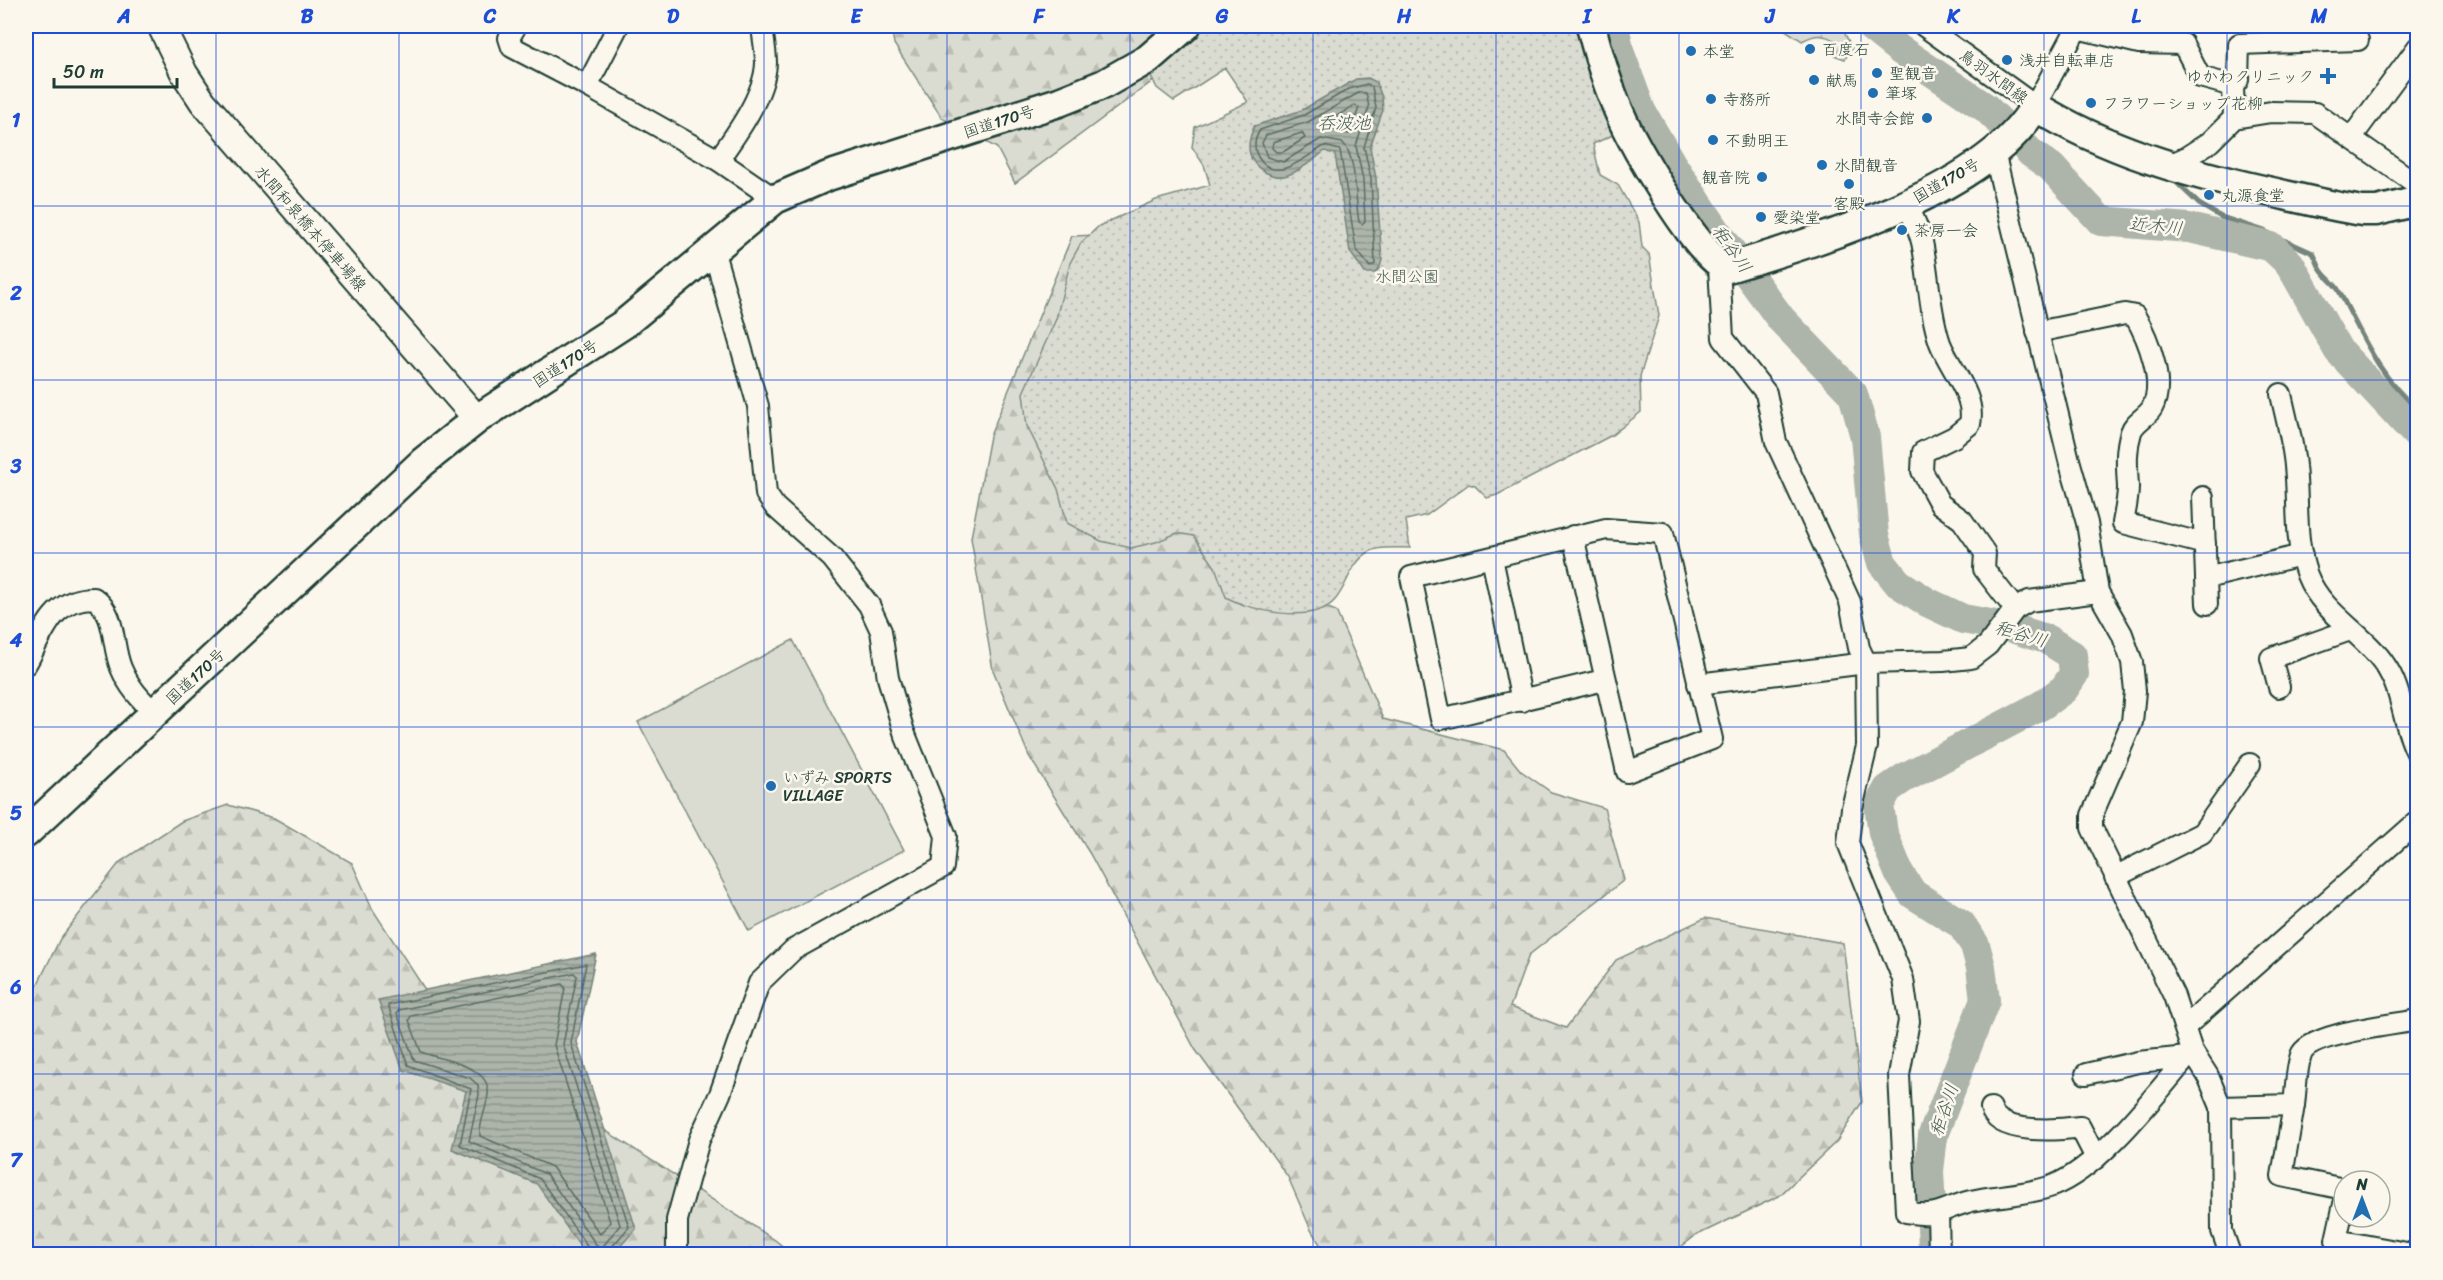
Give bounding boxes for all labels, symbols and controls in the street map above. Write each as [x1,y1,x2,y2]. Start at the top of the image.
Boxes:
text: A [116,0,131,34]
text: B [301,0,314,34]
text: C [483,0,497,34]
text: D [667,0,680,34]
text: E [850,0,863,34]
text: F [1033,0,1046,34]
text: G [1215,0,1229,34]
text: H [1396,0,1412,34]
text: I [1582,0,1593,34]
text: J [1764,0,1776,34]
text: K [1946,0,1961,34]
text: L [2131,0,2141,34]
text: M [2310,0,2328,34]
place label: 百度石 [1822,35,1870,64]
place label: 本堂 [1703,37,1735,66]
street label: 鳥羽水間線 [1953,41,2035,112]
marker: 百度石 [1803,42,1817,56]
marker: 本堂 [1684,44,1698,58]
place label: 浅井自転車店 [2019,46,2115,75]
scale bar [54,51,177,89]
marker: 浅井自転車店 [2000,53,2014,67]
text: 50 m [63,56,104,88]
place label: 聖観音 [1889,59,1937,88]
place label: ゆかわクリニック [2186,62,2314,91]
place label: 献馬 [1826,66,1858,95]
marker: 聖観音 [1870,66,1884,80]
marker: ゆかわクリニック [2319,67,2337,85]
marker: 献馬 [1807,73,1821,87]
place label: 筆塚 [1885,79,1917,108]
place label: 寺務所 [1723,85,1771,114]
marker: 筆塚 [1866,86,1880,100]
place label: フラワーショップ花柳 [2103,89,2263,118]
marker: 寺務所 [1704,92,1718,106]
street label: 国道170号 [959,96,1039,147]
marker: フラワーショップ花柳 [2084,96,2098,110]
text: 1 [12,103,21,138]
place label: 水間寺会館 [1835,104,1915,133]
water label: 呑波池 [1317,107,1372,139]
marker: 水間寺会館 [1920,111,1934,125]
place label: 不動明王 [1725,126,1789,155]
marker: 不動明王 [1706,133,1720,147]
street label: 国道170号 [1907,149,1986,212]
place label: 水間観音 [1834,151,1898,180]
street label: 水間和泉橋本停車場線 [247,158,374,298]
marker: 水間観音 [1815,158,1829,172]
place label: 観音院 [1702,163,1750,192]
marker: 観音院 [1755,170,1769,184]
marker: 客殿 [1842,177,1856,191]
place label: 丸源食堂 [2221,181,2285,210]
marker: 丸源食堂 [2202,188,2216,202]
place label: 客殿 [1833,189,1865,218]
place label: 愛染堂 [1773,203,1821,232]
water label: 近木川 [2127,207,2185,245]
marker: 愛染堂 [1754,210,1768,224]
place label: 茶房一会 [1914,216,1978,245]
water label: 秬谷川 [1703,218,1761,280]
marker: 茶房一会 [1895,223,1909,237]
park label: 水間公園 [1375,262,1439,291]
text: 2 [9,276,22,311]
street label: 国道170号 [526,331,604,396]
text: 3 [10,449,22,484]
water label: 秬谷川 [1991,611,2051,657]
text: 4 [9,623,23,658]
street label: 国道170号 [158,640,232,712]
place label: いずみ SPORTS VILLAGE [783,763,892,810]
marker: いずみ SPORTS VILLAGE [764,779,778,793]
text: 5 [10,796,22,831]
text: 6 [9,970,22,1005]
water label: 秬谷川 [1920,1079,1968,1141]
text: 7 [10,1143,23,1178]
north arrow [2332,1169,2392,1229]
text: N [2355,1170,2368,1199]

